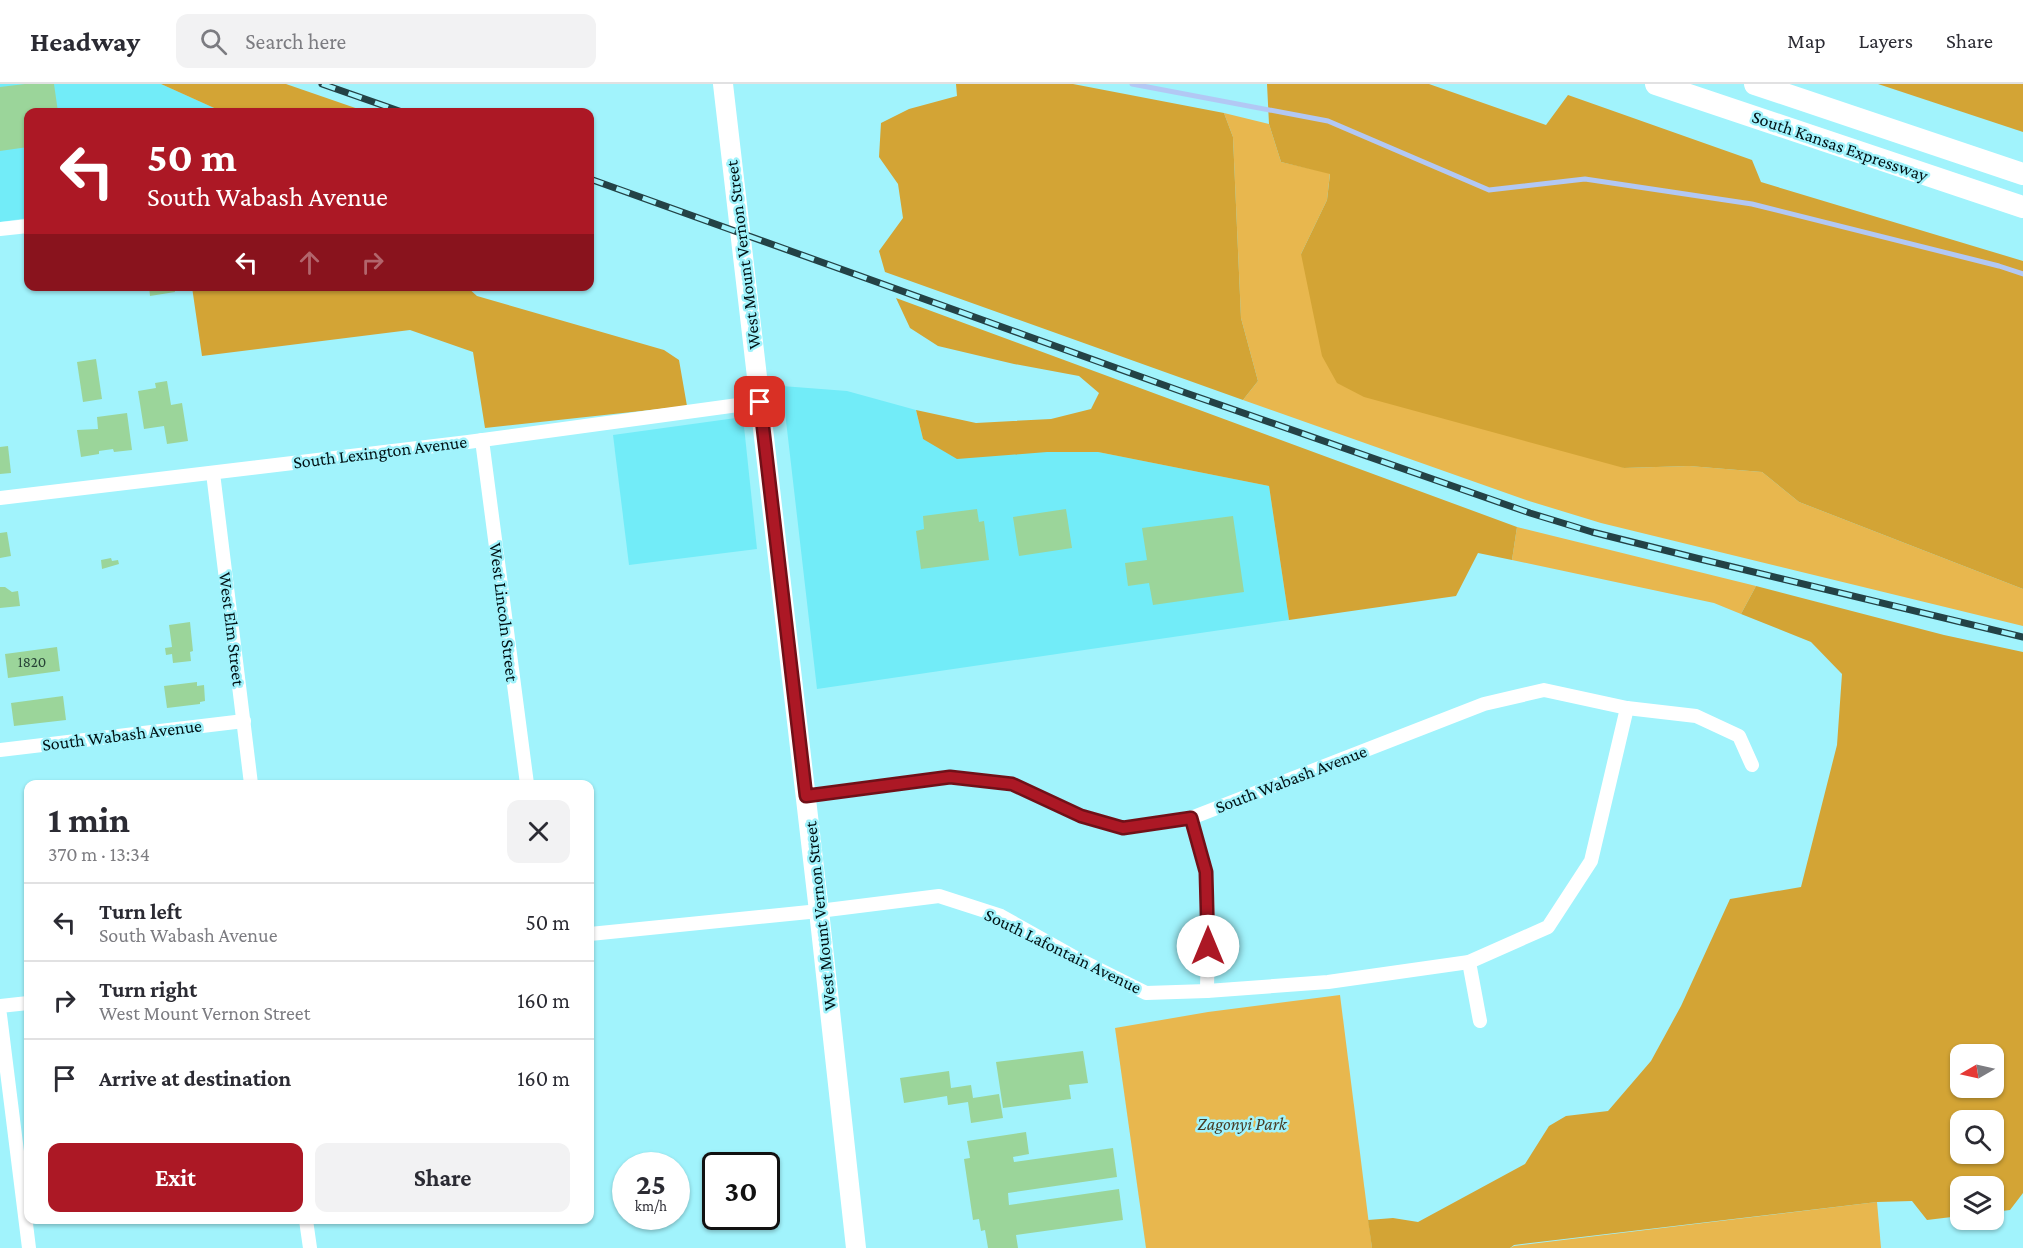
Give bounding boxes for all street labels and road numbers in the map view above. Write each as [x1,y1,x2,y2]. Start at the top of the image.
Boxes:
street label: South Kansas Expressway [1749,106,1931,186]
street label: West Mount Vernon Street [721,158,765,351]
street label: South Lexington Avenue [292,431,468,473]
street label: West Lincoln Street [486,541,523,684]
street label: West Elm Street [215,571,249,688]
street label: South Wabash Avenue [41,715,203,755]
street label: South Wabash Avenue [1212,741,1370,817]
street label: West Mount Vernon Street [800,819,840,1012]
street label: South Lafontain Avenue [981,904,1145,998]

